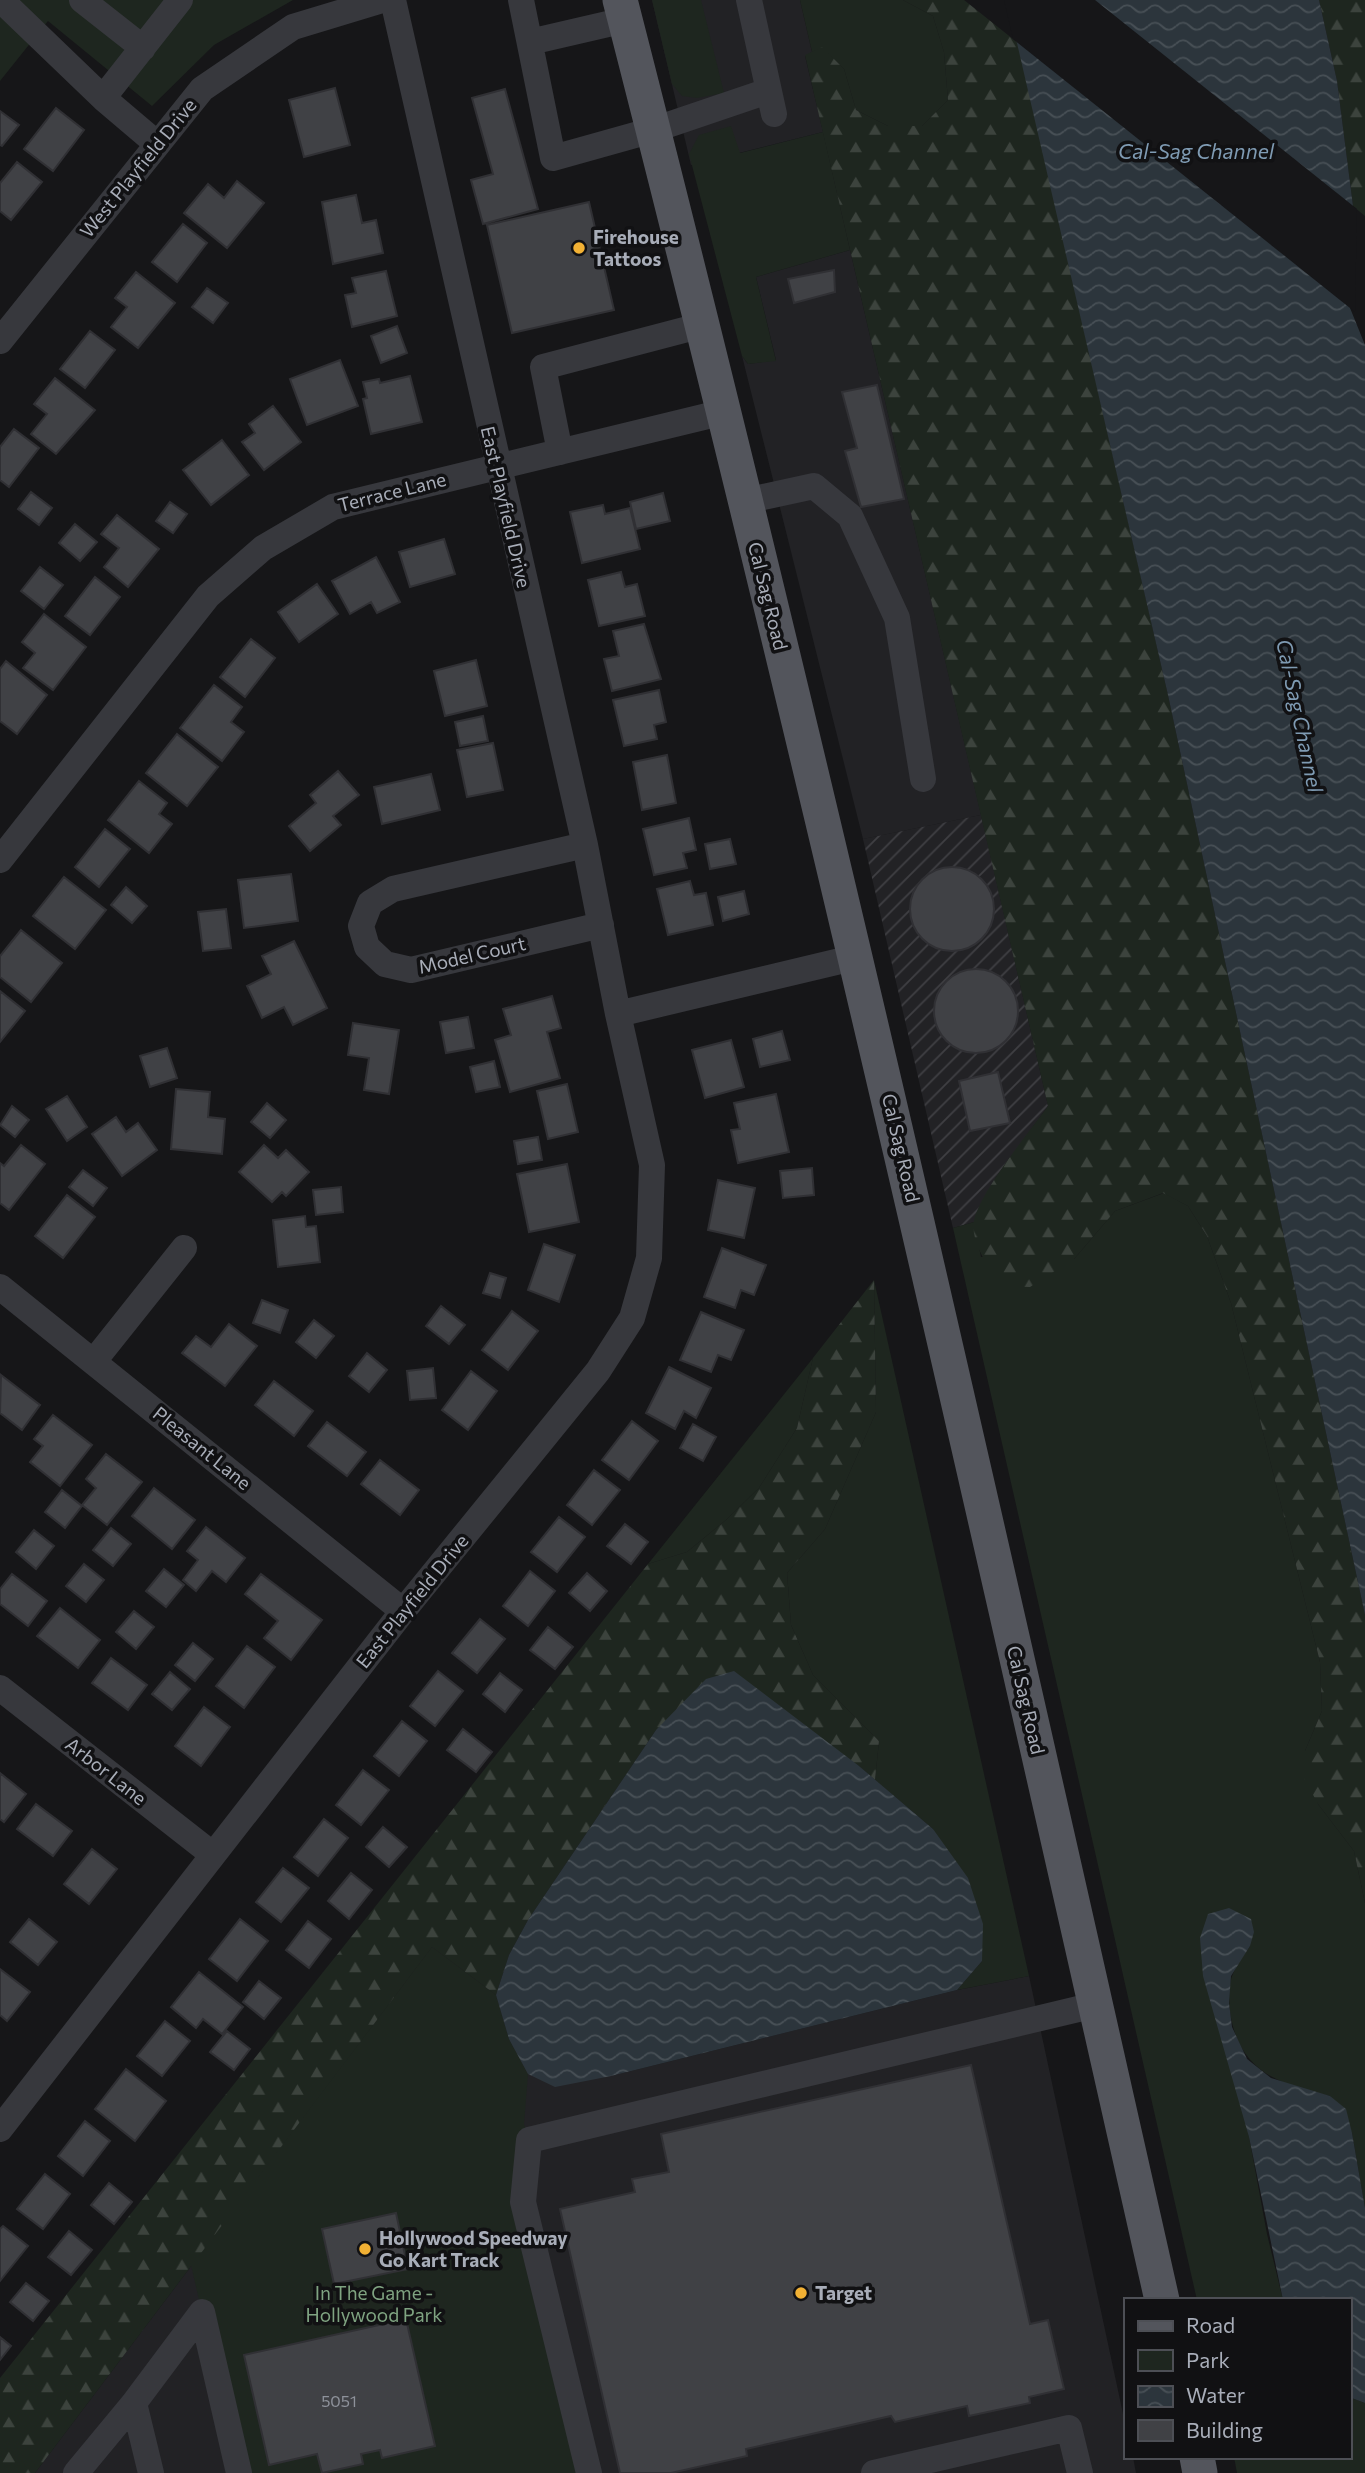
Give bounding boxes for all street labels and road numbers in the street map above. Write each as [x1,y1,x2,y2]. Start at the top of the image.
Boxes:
street label: West Playfield Drive [75,94,201,242]
street label: East Playfield Drive [477,424,536,590]
street label: Terrace Lane [336,467,448,516]
street label: Cal Sag Road [744,539,793,652]
street label: Model Court [416,931,528,978]
street label: Cal Sag Road [878,1091,925,1204]
street label: Pleasant Lane [149,1401,256,1494]
street label: East Playfield Drive [351,1529,473,1672]
street label: Cal Sag Road [1003,1643,1050,1756]
street label: Arbor Lane [61,1732,151,1809]

